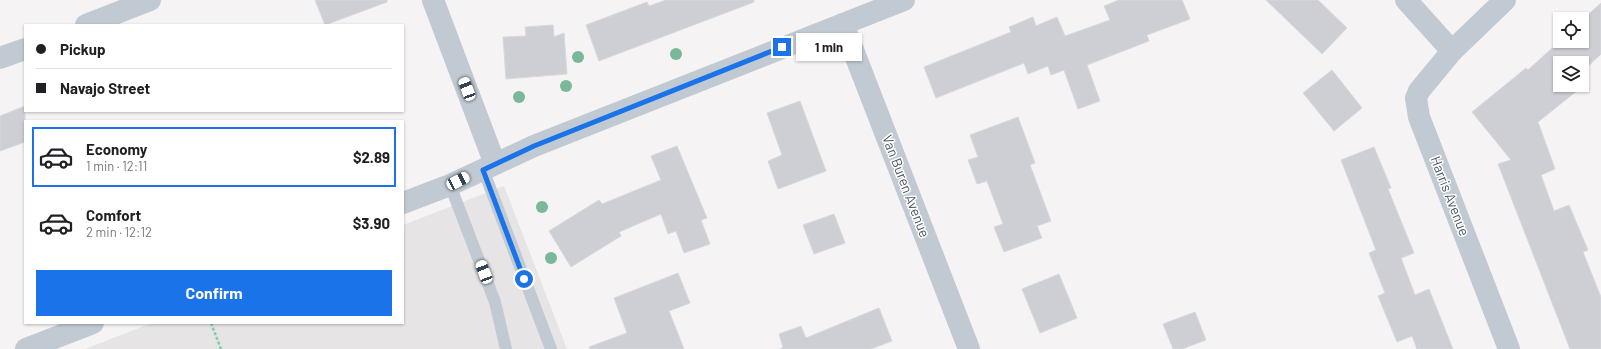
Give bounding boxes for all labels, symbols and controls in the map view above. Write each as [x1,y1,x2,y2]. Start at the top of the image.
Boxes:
map controls [1553,12,1589,92]
button: locate [1553,12,1589,48]
callout: 1 min [796,33,862,61]
route end [773,38,791,56]
text: 1 min [815,39,843,55]
text: Pickup [60,40,106,58]
button: layers [1553,56,1589,92]
car [457,76,477,102]
text: Navajo Street [60,79,150,97]
street label: Van Buren Avenue [879,132,934,240]
icon: car [38,139,74,175]
text: Economy [86,140,147,158]
text: $2.89 [353,148,390,166]
street label: Harris Avenue [1427,154,1473,238]
text: 1 min · 12:11 [86,158,147,174]
car [445,170,471,192]
icon: car [38,205,74,241]
text: Comfort [86,206,141,224]
text: $3.90 [353,214,390,232]
text: 2 min · 12:12 [86,224,152,240]
car [474,259,494,285]
button: Confirm [36,270,392,316]
route start [515,270,533,288]

